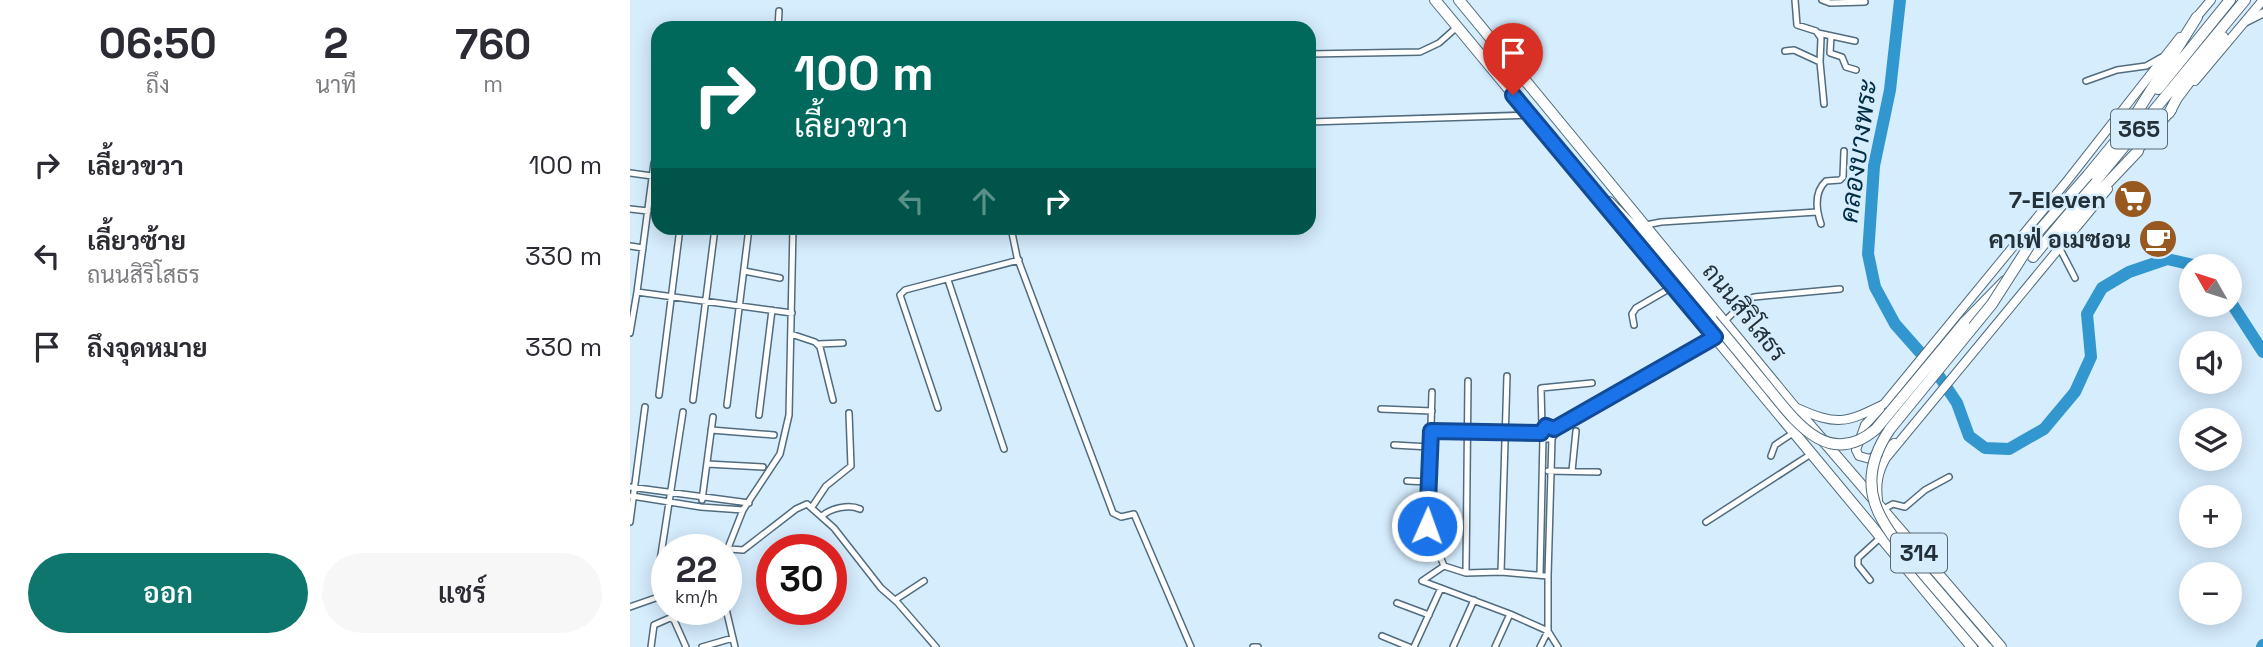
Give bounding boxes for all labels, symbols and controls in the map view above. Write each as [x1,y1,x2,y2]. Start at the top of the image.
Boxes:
text: 06:50 [99,17,217,70]
text: 2 [323,17,348,70]
text: 760 [455,18,531,71]
pin [1483,23,1543,95]
icon: arrive [1494,34,1532,72]
text: 100 m [794,42,934,104]
icon: right [679,49,770,140]
text: m [483,69,503,99]
text: ถึง [146,70,170,100]
text: นาที [315,70,356,100]
water label: คลองบางพระ [1831,77,1885,225]
text: เลี้ยวขวา [794,106,908,146]
road number: 365 [2111,110,2167,148]
icon: right [28,146,66,184]
text: 100 m [529,148,602,182]
text: เลี้ยวขวา [87,149,184,183]
supermarket icon: 7-Eleven [2112,178,2154,220]
icon: left [892,182,930,220]
icon: ahead [965,182,1003,220]
icon: right [1038,182,1076,220]
place label: 7-Eleven [2009,184,2106,215]
cafe icon: คาเฟ่ อเมซอน [2137,218,2179,260]
text: เลี้ยวซ้าย [87,224,186,258]
place label: คาเฟ่ อเมซอน [1989,224,2131,255]
icon: left [28,237,66,275]
text: 330 m [525,239,602,273]
north arrow [2179,254,2242,317]
map controls [2179,254,2242,625]
street label: ถนนสิริโสธร [1696,257,1794,367]
text: ถนนสิริโสธร [87,260,200,290]
icon: arrive [28,328,66,366]
text: 330 m [525,330,602,364]
text: ถึงจุดหมาย [87,331,208,365]
button: sound [2179,331,2242,394]
button: layers [2179,408,2242,471]
button: + [2179,485,2242,548]
position arrow [1390,489,1464,563]
speed limit sign: 30 [756,534,847,625]
road number: 314 [1891,534,1947,572]
text: 22 [676,548,717,592]
button: ออก [28,553,308,633]
button: แชร์ [322,553,602,633]
button: − [2179,562,2242,625]
text: km/h [675,585,718,608]

